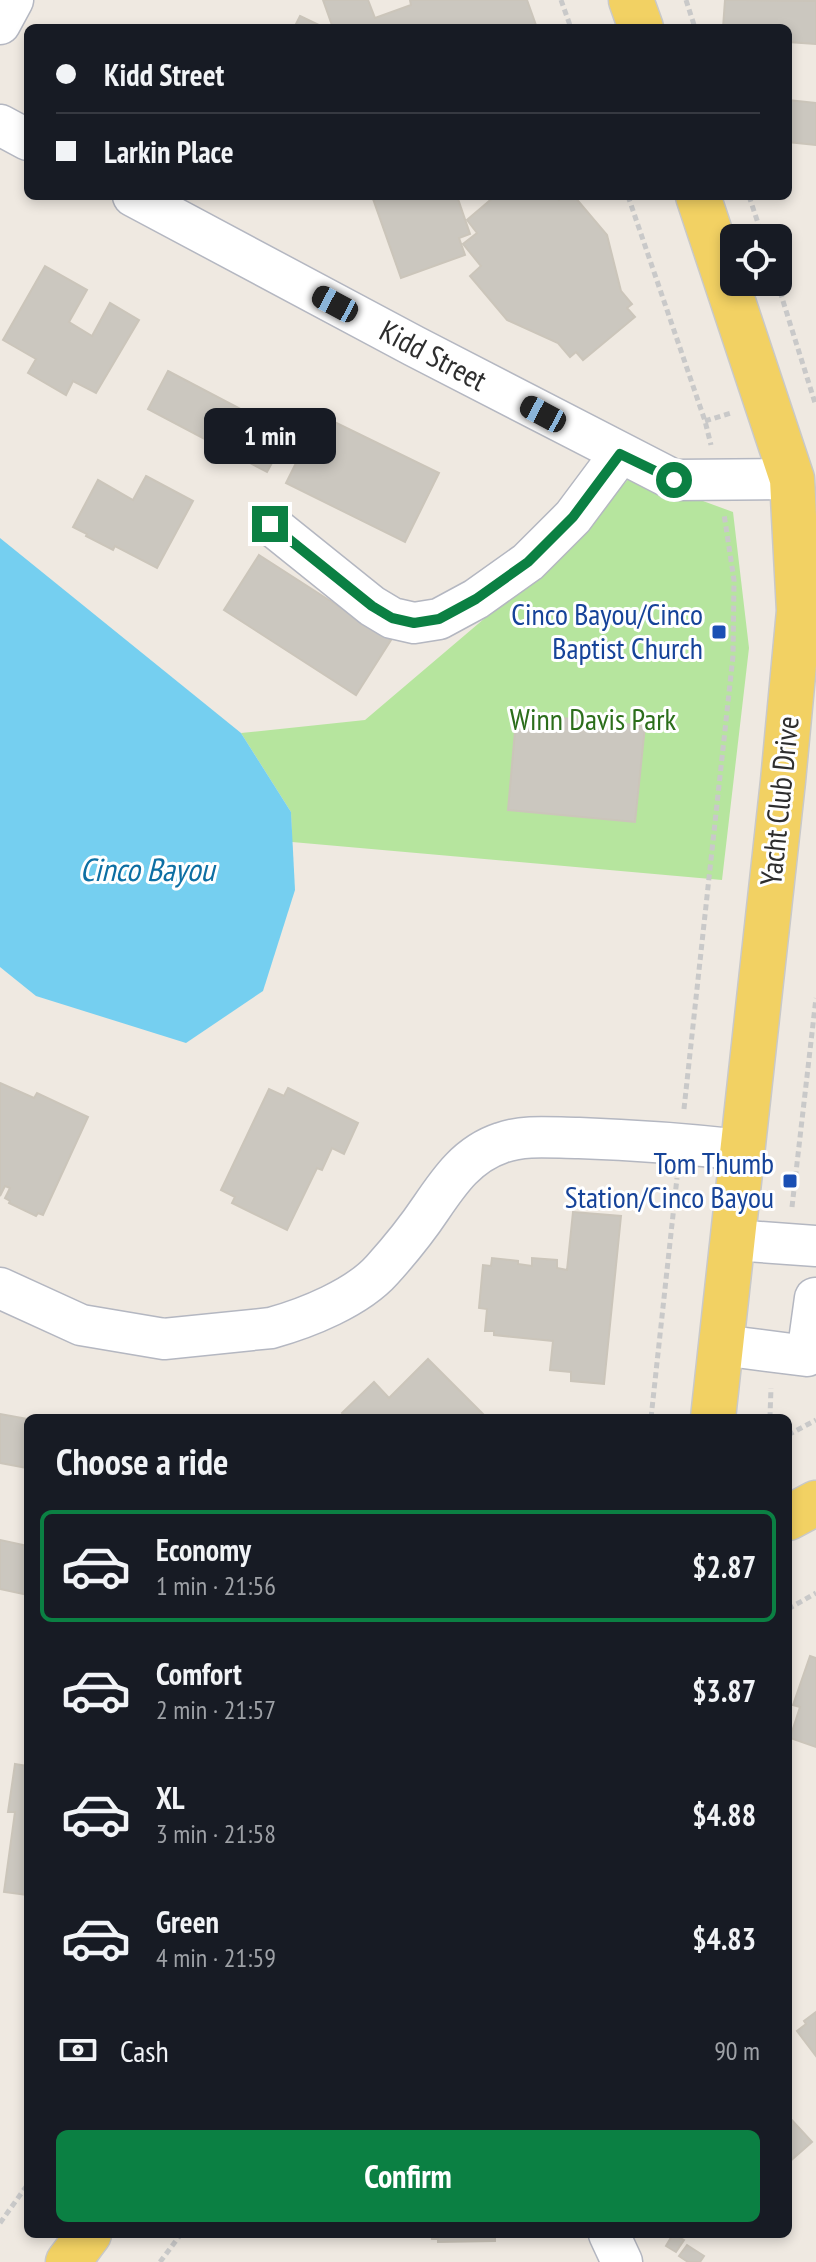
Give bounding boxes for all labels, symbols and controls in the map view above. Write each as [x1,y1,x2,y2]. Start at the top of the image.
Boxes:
text: Kidd Street [104,55,224,94]
text: Larkin Place [104,132,234,171]
map controls [720,224,792,296]
button: locate [720,224,792,296]
car [308,282,362,326]
street label: Kidd Street [373,310,495,399]
car [516,392,570,436]
callout: 1 min [204,408,336,464]
text: 1 min [244,419,296,452]
route start [656,462,692,498]
route end [252,506,288,542]
place label: Cinco Bayou/Cinco Baptist Church [511,594,703,667]
marker: Cinco Bayou/Cinco Baptist Church [710,623,728,641]
park label: Winn Davis Park [510,699,677,738]
street label: Yacht Club Drive [750,714,807,887]
water label: Cinco Bayou [80,848,216,890]
place label: Tom Thumb Station/Cinco Bayou [565,1143,774,1216]
marker: Tom Thumb Station/Cinco Bayou [781,1172,799,1190]
text: Choose a ride [56,1438,228,1485]
icon: car [60,1530,132,1602]
text: Economy [156,1530,251,1569]
text: $2.87 [692,1547,756,1586]
text: 1 min · 21:56 [156,1569,276,1602]
icon: car [60,1654,132,1726]
text: Comfort [156,1654,242,1693]
text: $3.87 [692,1671,756,1710]
text: 2 min · 21:57 [156,1693,276,1726]
icon: car [60,1778,132,1850]
text: XL [156,1778,185,1817]
text: $4.88 [692,1795,756,1834]
text: 3 min · 21:58 [156,1817,276,1850]
icon: car [60,1902,132,1974]
text: Green [156,1902,219,1941]
text: $4.83 [692,1919,756,1958]
text: 4 min · 21:59 [156,1941,276,1974]
icon: cash [56,2028,100,2072]
text: Cash [120,2031,169,2070]
text: 90 m [714,2034,760,2067]
button: Confirm [56,2130,760,2222]

